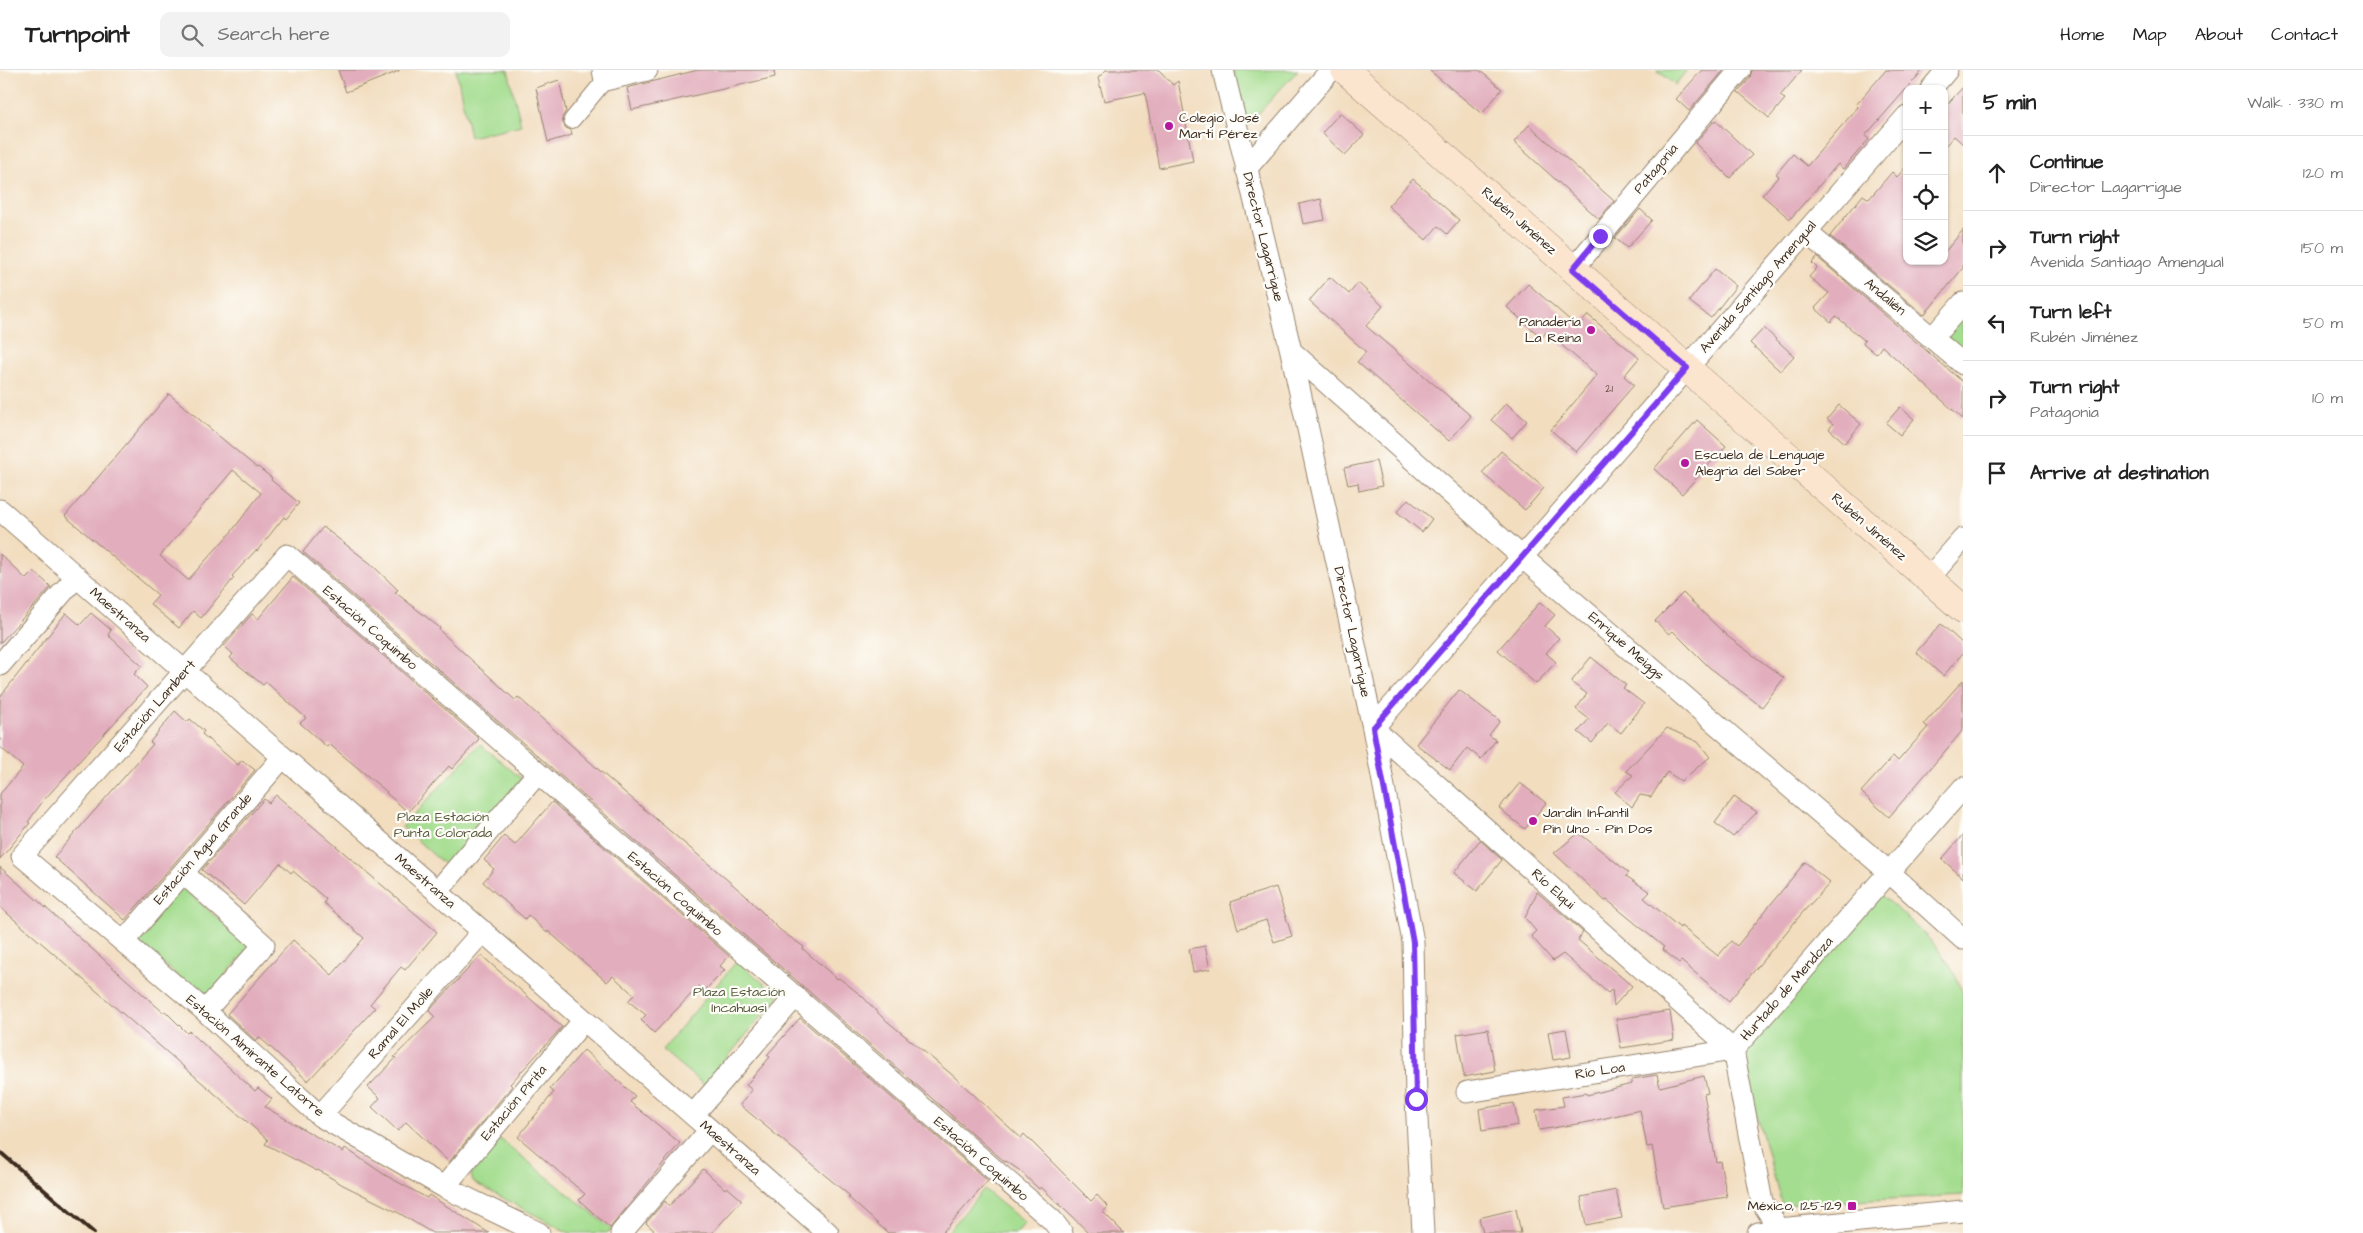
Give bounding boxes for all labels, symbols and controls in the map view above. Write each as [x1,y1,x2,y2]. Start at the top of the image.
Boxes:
search box [160,12,510,57]
text: Turnpoint [25,18,130,52]
icon: search [178,21,206,49]
text: Search here [218,21,330,48]
text: Home [2060,22,2105,47]
text: Map [2133,22,2167,47]
text: About [2195,22,2243,47]
text: Contact [2271,22,2338,47]
map controls [1903,85,1948,265]
button: + [1903,85,1948,130]
text: 5 min [1983,88,2036,117]
text: Walk · 330 m [2247,92,2343,114]
place label: Colegio José Martí Pérez [1179,108,1260,144]
marker: Colegio José Martí Pérez [1163,120,1175,132]
button: − [1903,130,1948,175]
street label: Patagonia [1629,140,1683,198]
text: Continue [2030,149,2104,176]
icon: ahead [1983,159,2011,187]
text: 120 m [2303,162,2343,184]
street label: Director Lagarrigue [1237,170,1289,304]
button: locate [1903,175,1948,220]
text: Director Lagarrigue [2030,176,2182,198]
street label: Rubén Jiménez [1477,182,1561,260]
street label: Avenida Santiago Amengual [1695,216,1821,358]
button: layers [1903,220,1948,265]
text: Turn right [2030,224,2119,251]
route end [1589,225,1612,248]
icon: right [1983,234,2011,262]
text: 150 m [2301,237,2343,259]
text: Avenida Santiago Amengual [2030,251,2224,273]
street label: Andalién [1860,274,1910,320]
text: Turn left [2030,299,2111,326]
icon: left [1983,309,2011,337]
place label: Panadería La Reina [1519,312,1581,348]
text: 50 m [2303,312,2343,334]
marker: Panadería La Reina [1585,324,1597,336]
text: Rubén Jiménez [2030,326,2138,348]
text: Turn right [2030,374,2119,401]
house number: 21 [1605,381,1613,396]
icon: right [1983,384,2011,412]
text: 10 m [2312,387,2343,409]
text: Patagonia [2030,401,2099,423]
place label: Escuela de Lenguaje Alegria del Saber [1695,445,1825,481]
marker: Escuela de Lenguaje Alegria del Saber [1679,457,1691,469]
icon: arrive [1983,459,2011,487]
text: Arrive at destination [2030,460,2209,487]
street label: Rubén Jiménez [1827,488,1911,566]
street label: Director Lagarrigue [1328,565,1376,699]
street label: Estación Coquimbo [318,581,422,675]
street label: Maestranza [85,583,155,647]
street label: Enrique Meiggs [1583,607,1669,685]
street label: Estación Lambert [109,655,201,756]
street label: Estación Agua Grande [149,789,257,909]
place label: Jardín Infantil Pin Uno - Pin Dos [1543,803,1653,839]
park label: Plaza Estación Punta Colorada [394,807,492,843]
marker: Jardín Infantil Pin Uno - Pin Dos [1527,815,1539,827]
street label: Estación Coquimbo [623,847,727,941]
street label: Maestranza [390,849,460,913]
street label: Río Elqui [1527,864,1579,914]
street label: Hurtado de Mendoza [1736,932,1838,1046]
street label: Ramal El Molle [364,982,438,1064]
park label: Plaza Estación Incahuasi [693,982,785,1018]
street label: Estación Almirante Latorre [181,990,329,1122]
street label: Río Loa [1574,1057,1626,1085]
street label: Estación Pirita [476,1061,552,1145]
route start [1405,1088,1428,1111]
street label: Estación Coquimbo [929,1112,1033,1206]
street label: Maestranza [695,1116,765,1180]
place label: México, 125-129 [1747,1196,1842,1216]
marker: México, 125-129 [1846,1200,1858,1212]

